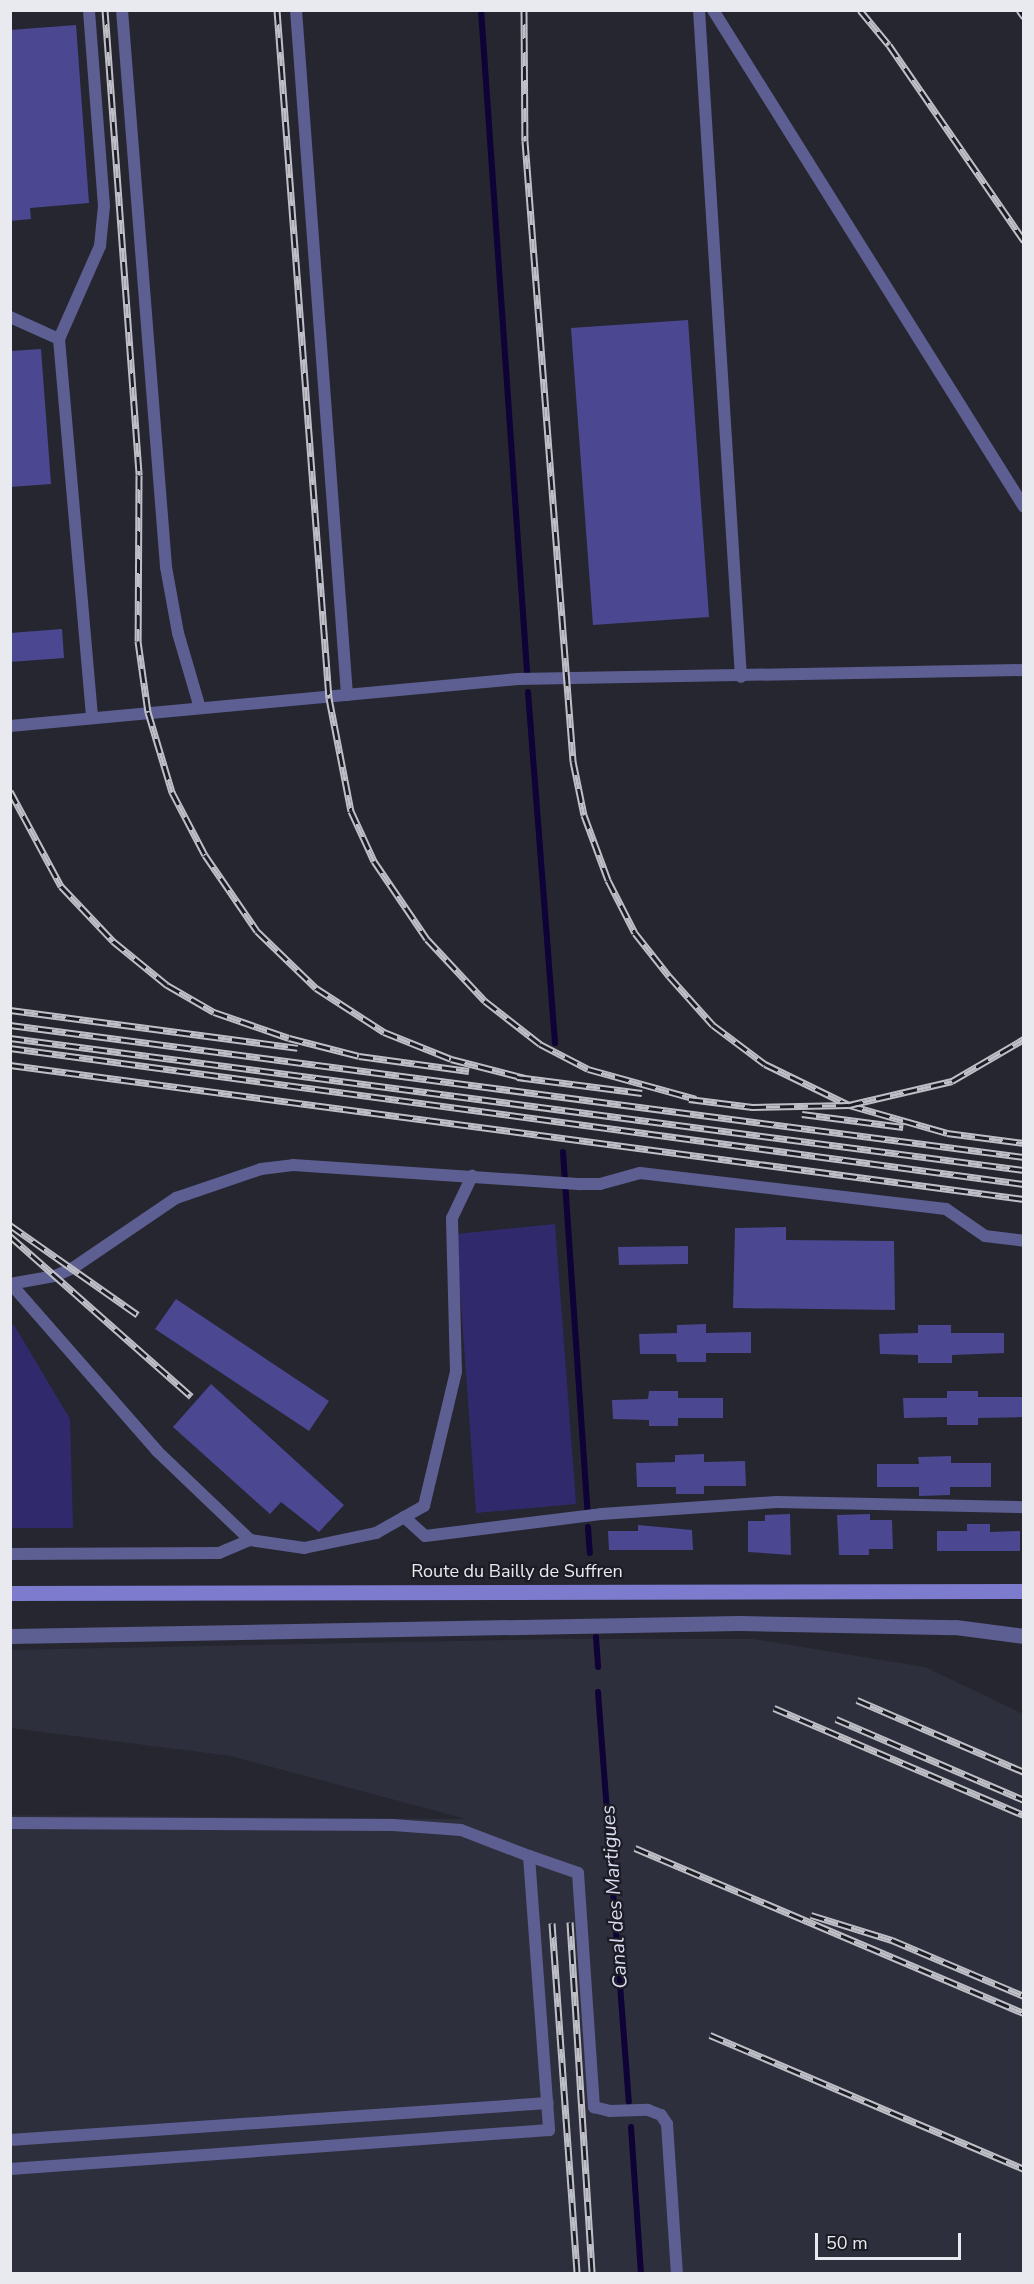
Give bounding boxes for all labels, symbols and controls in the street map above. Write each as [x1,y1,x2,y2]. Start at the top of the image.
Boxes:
street label: Route du Bailly de Suffren [411,1560,623,1582]
water label: Canal des Martigues [596,1804,632,1990]
scale bar [818,2221,964,2259]
text: 50 m [826,2231,868,2255]

